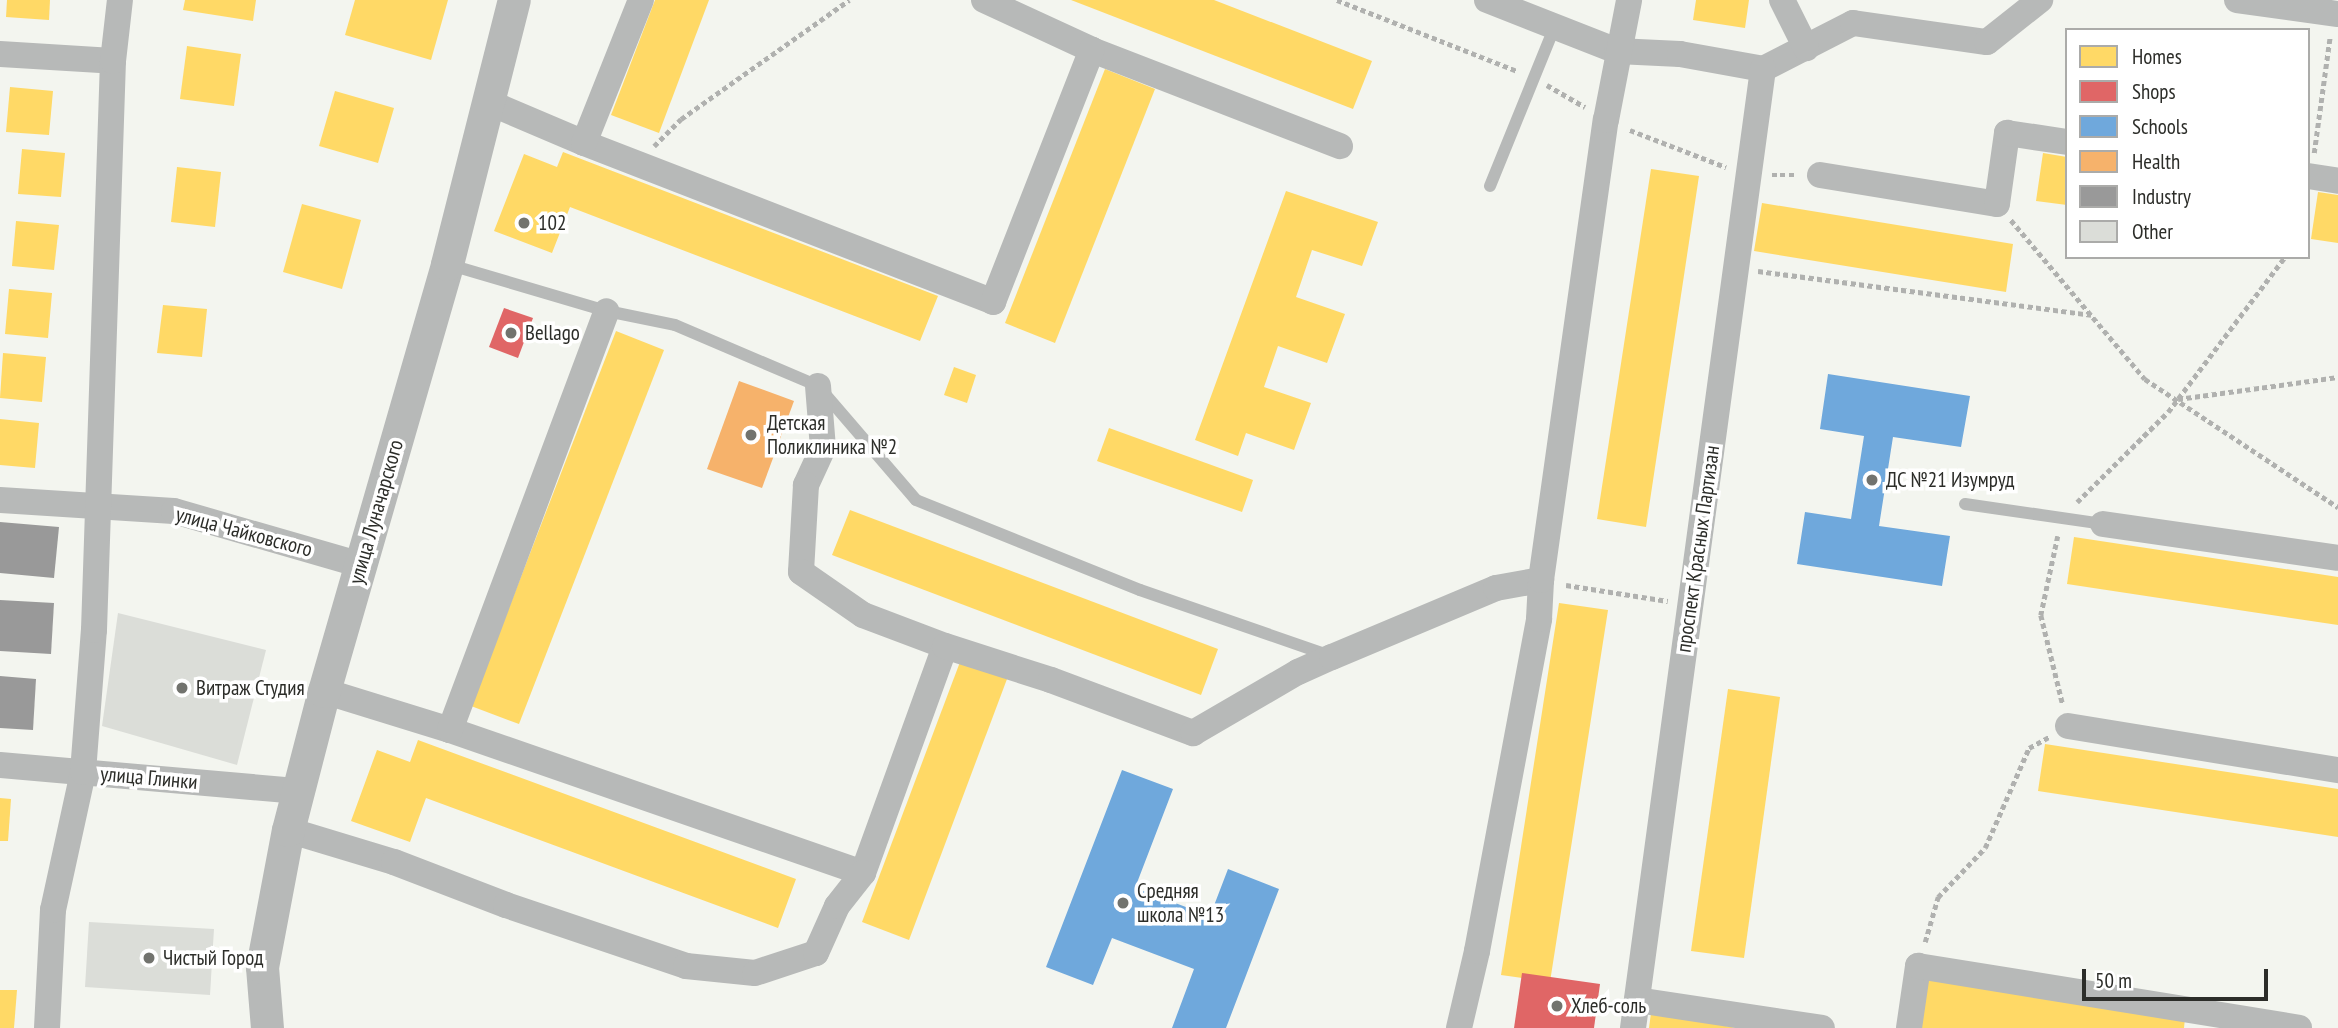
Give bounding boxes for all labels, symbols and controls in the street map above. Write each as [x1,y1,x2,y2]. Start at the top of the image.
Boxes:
legend [2065,28,2310,259]
text: Homes [2132,43,2182,70]
text: Shops [2132,78,2176,105]
text: Schools [2132,113,2188,140]
text: Health [2132,148,2180,175]
text: Industry [2132,183,2191,210]
place label: 102 [538,210,566,236]
marker: 102 [516,215,532,231]
text: Other [2132,218,2173,245]
place label: Bellago [525,320,580,346]
marker: Bellago [503,325,519,341]
place label: Детская Поликлиника №2 [767,410,897,460]
marker: Детская Поликлиника №2 [741,425,761,445]
street label: улица Луначарского [343,437,409,587]
street label: проспект Красных Партизан [1671,443,1725,655]
place label: ДС №21 Изумруд [1886,467,2015,493]
marker: ДС №21 Изумруд [1864,472,1880,488]
street label: улица Чайковского [173,502,315,562]
place label: Витраж Студия [196,675,305,701]
marker: Витраж Студия [174,680,190,696]
street label: улица Глинки [99,761,199,795]
place label: Средняя школа №13 [1137,878,1224,928]
marker: Средняя школа №13 [1115,895,1131,911]
place label: Чистый Город [163,945,264,971]
marker: Чистый Город [141,950,157,966]
scale bar [2086,954,2272,998]
text: 50 m [2095,967,2132,994]
place label: Хлеб-соль [1571,993,1646,1019]
marker: Хлеб-соль [1549,998,1565,1014]

